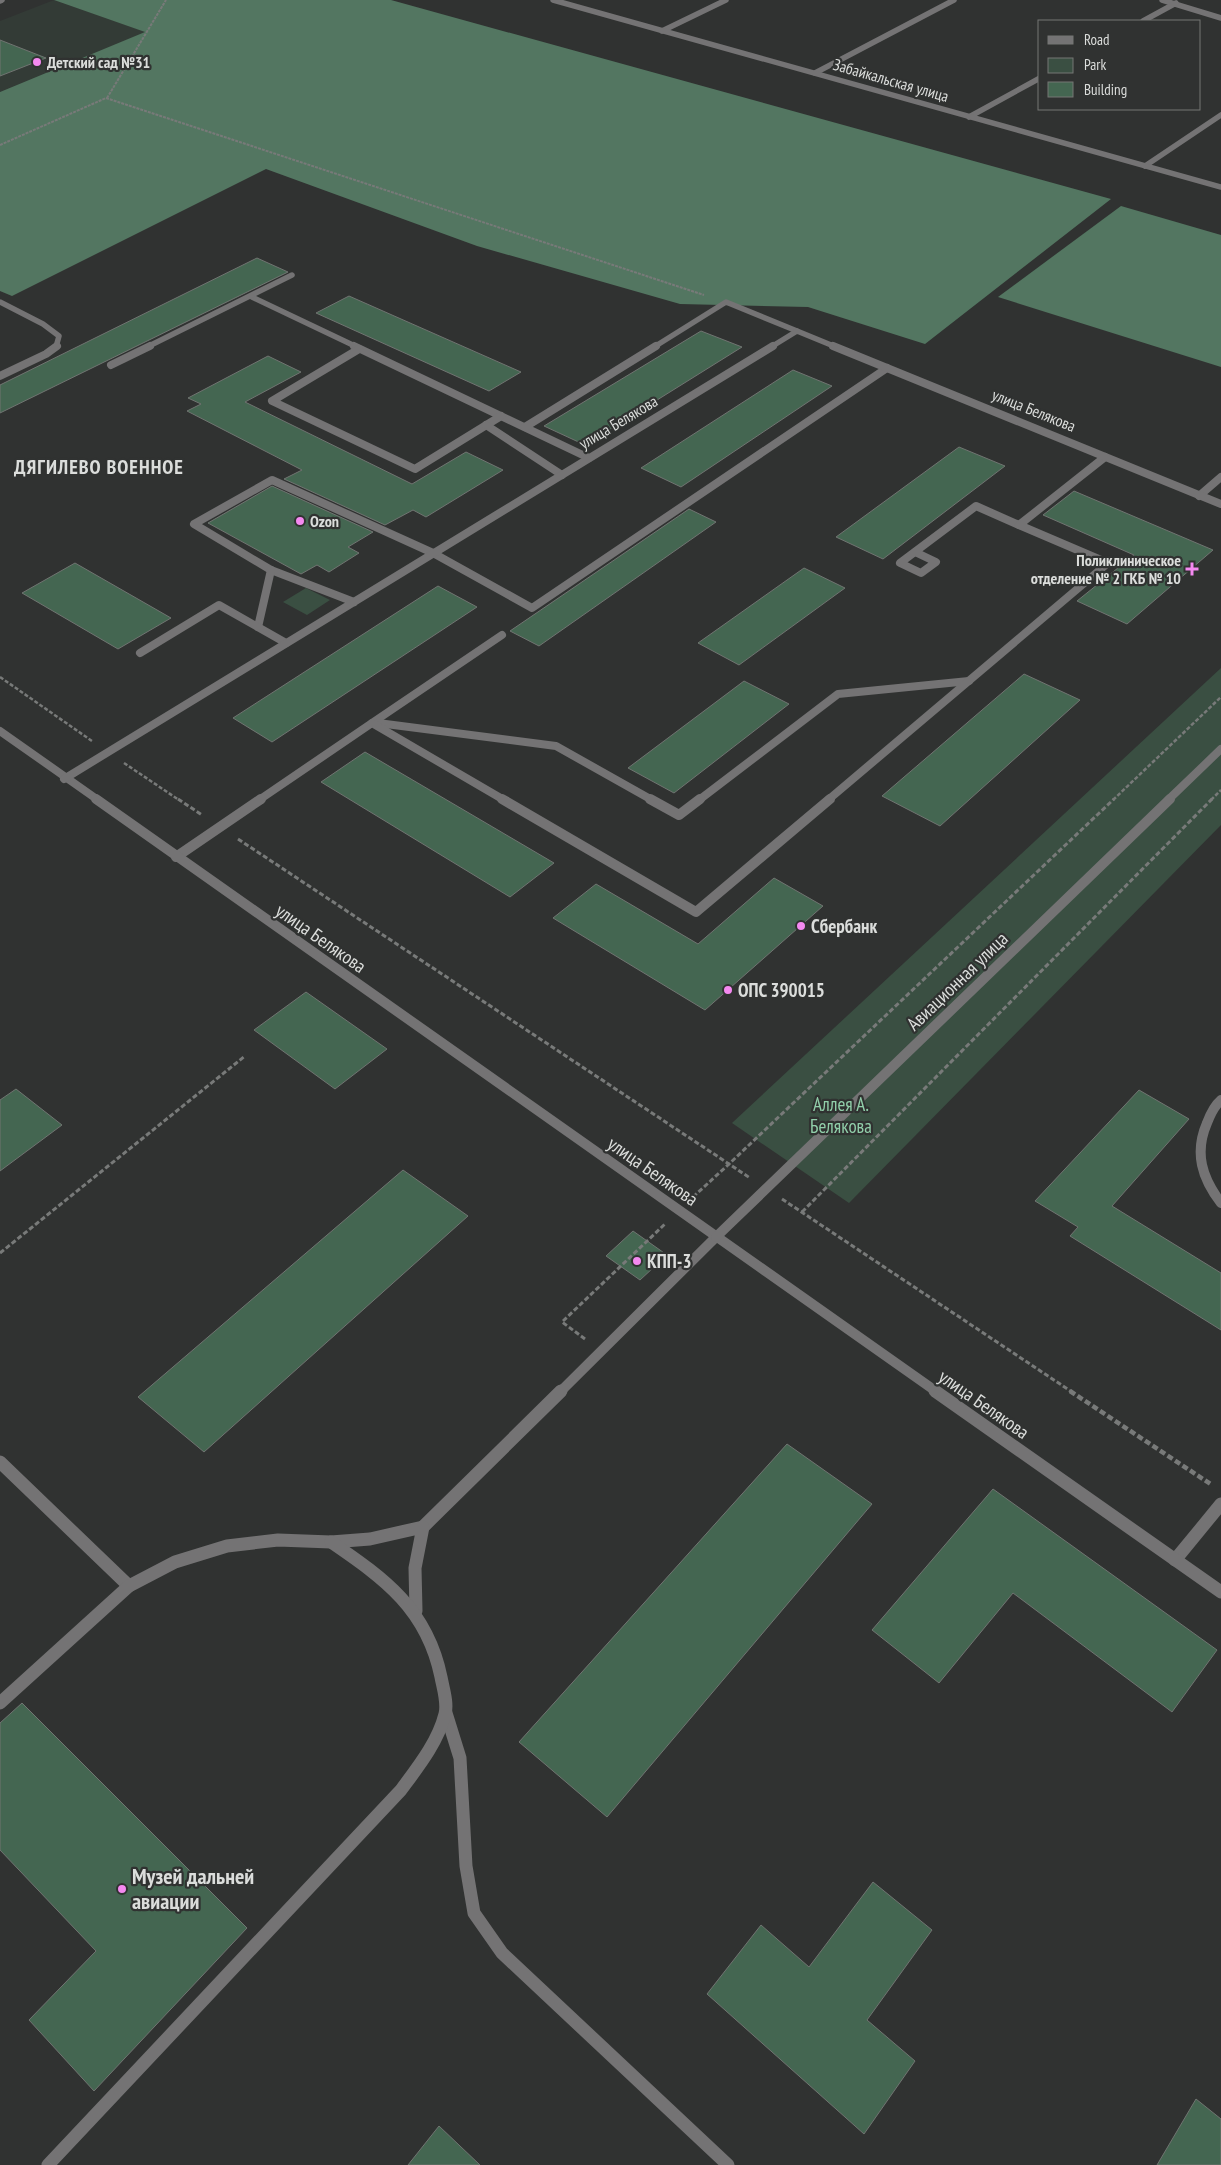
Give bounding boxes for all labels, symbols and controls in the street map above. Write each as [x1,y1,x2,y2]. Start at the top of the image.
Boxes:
legend [1038,20,1201,110]
text: Road [1084,30,1110,49]
place label: Детский сад №31 [47,52,150,72]
street label: Забайкальская улица [831,54,951,106]
text: Park [1084,55,1106,74]
marker: Детский сад №31 [31,56,43,68]
text: Building [1084,80,1127,99]
street label: улица Белякова [989,384,1079,436]
street label: улица Белякова [575,391,661,453]
district label: ДЯГИЛЕВО ВОЕННОЕ [14,454,184,480]
place label: Ozon [310,511,339,531]
marker: Ozon [294,515,306,527]
place label: Поликлиническое отделение № 2 ГКБ № 10 [1031,550,1181,588]
marker: Поликлиническое отделение № 2 ГКБ № 10 [1185,562,1199,576]
street label: улица Белякова [271,898,371,978]
place label: Сбербанк [811,914,878,938]
marker: Сбербанк [795,920,807,932]
street label: Авиационная улица [901,927,1013,1035]
place label: ОПС 390015 [738,978,825,1002]
marker: ОПС 390015 [722,984,734,996]
park label: Аллея А. Белякова [810,1092,872,1138]
street label: улица Белякова [603,1131,703,1211]
place label: КПП-3 [647,1249,692,1273]
marker: КПП-3 [631,1255,643,1267]
street label: улица Белякова [934,1364,1034,1444]
place label: Музей дальней авиации [132,1862,254,1915]
marker: Музей дальней авиации [116,1883,128,1895]

